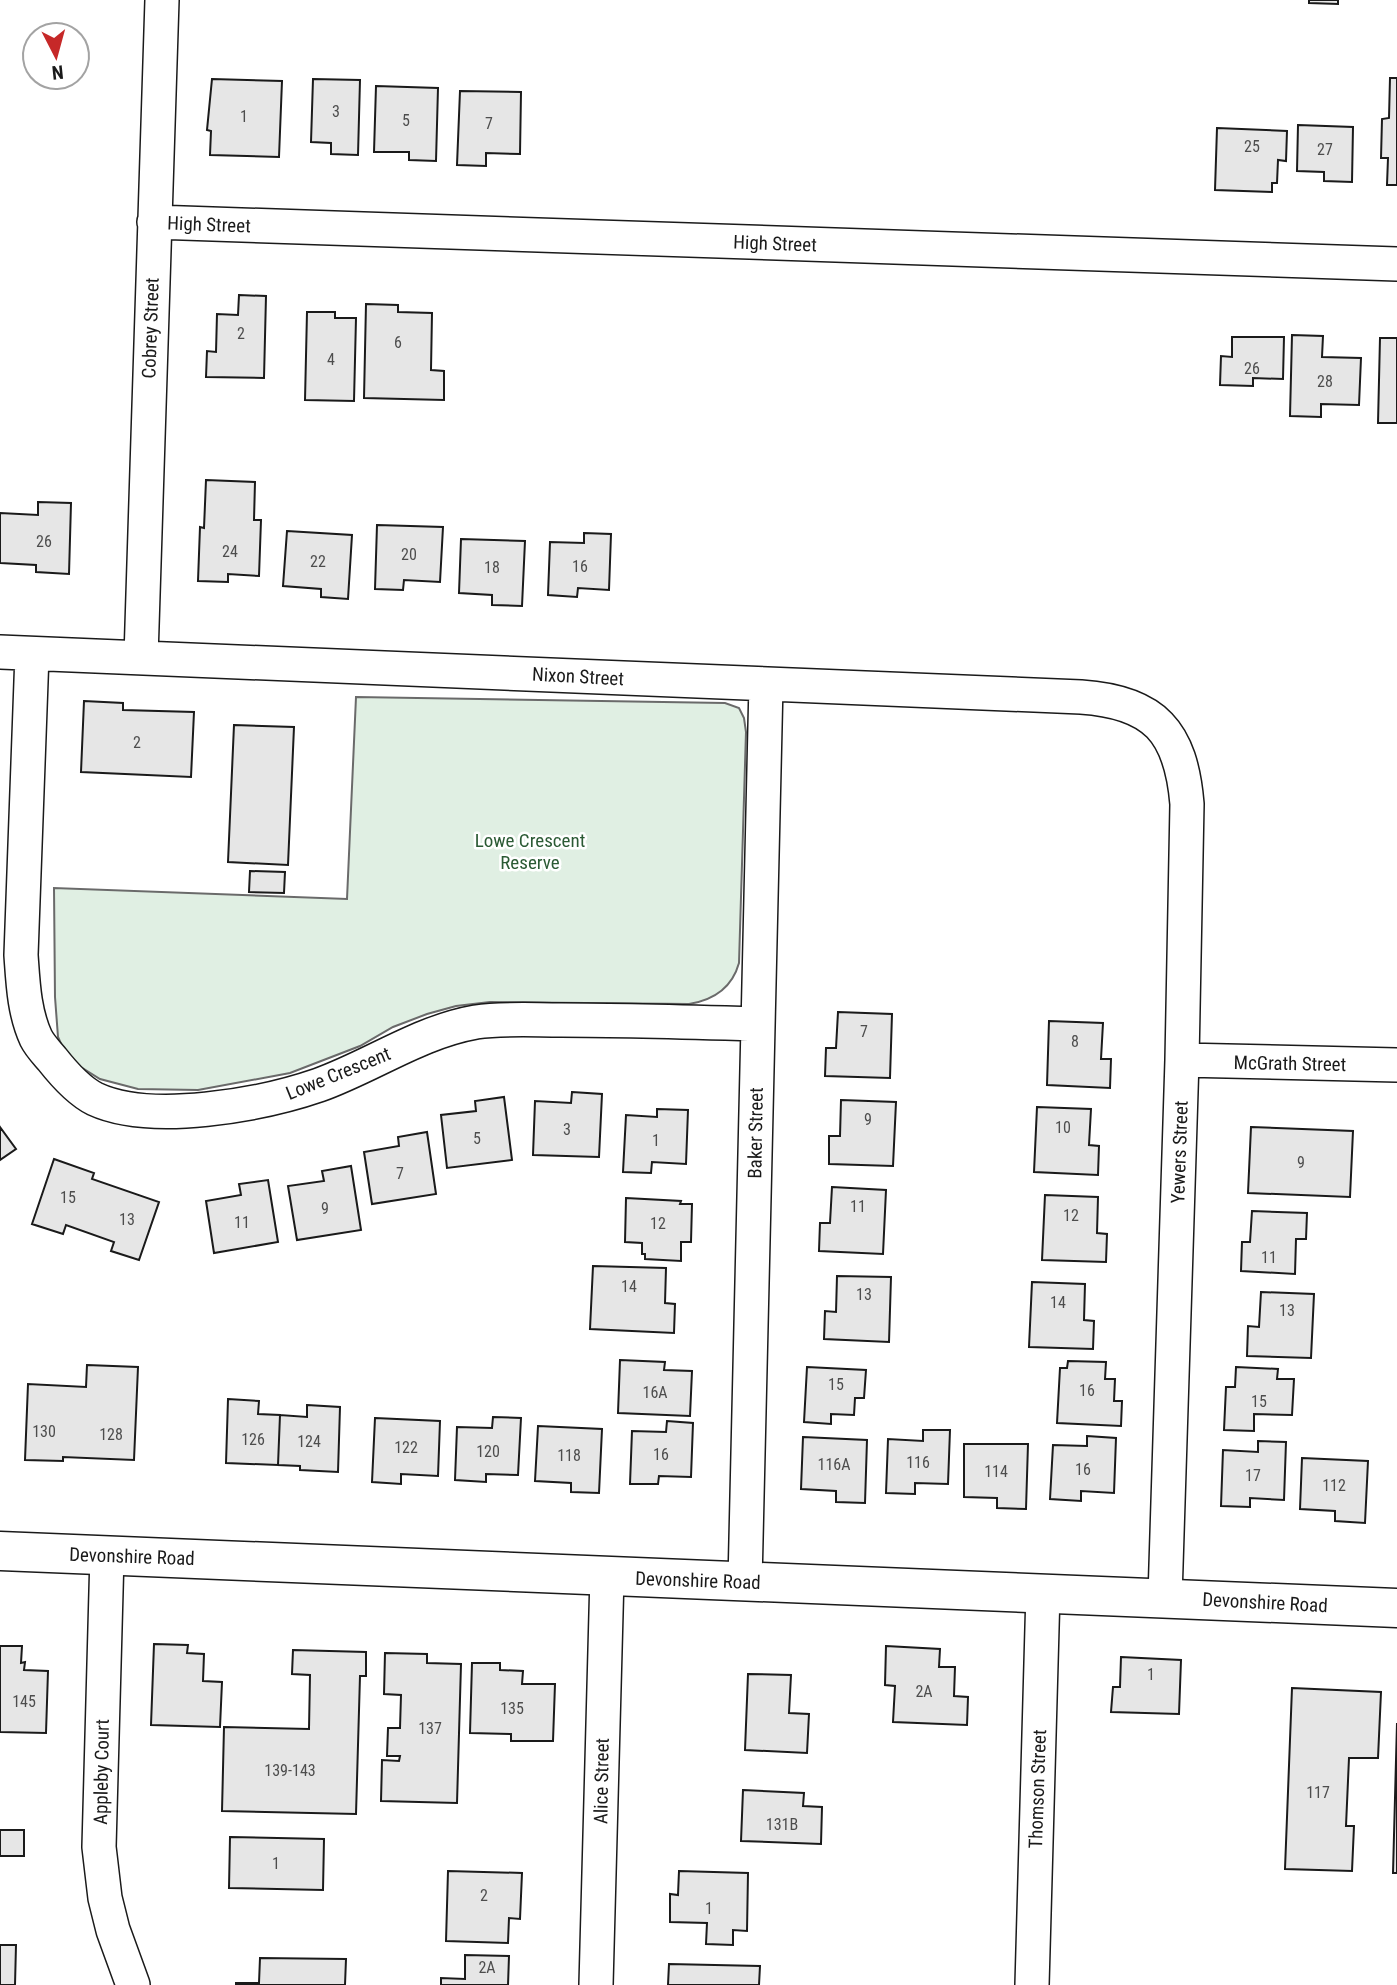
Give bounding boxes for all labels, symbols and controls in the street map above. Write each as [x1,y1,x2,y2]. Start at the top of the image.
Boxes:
north arrow [21,21,91,91]
text: N [51,60,65,84]
house number: 3 [332,102,340,121]
house number: 1 [240,107,248,126]
house number: 5 [402,111,410,130]
house number: 7 [485,114,493,133]
house number: 25 [1244,137,1260,156]
house number: 27 [1317,140,1333,159]
street label: High Street [167,212,251,237]
street label: High Street [733,231,817,256]
street label: Cobrey Street [137,277,164,379]
house number: 2 [237,324,245,343]
house number: 6 [394,333,402,352]
house number: 4 [327,350,335,369]
house number: 26 [1244,359,1260,378]
house number: 28 [1317,372,1333,391]
house number: 26 [36,532,52,551]
house number: 24 [222,542,238,561]
house number: 20 [401,545,417,564]
house number: 22 [310,552,326,571]
house number: 16 [572,557,588,576]
house number: 18 [484,558,500,577]
street label: Nixon Street [531,663,624,690]
house number: 2 [133,733,141,752]
park label: Lowe Crescent Reserve [475,829,585,874]
house number: 7 [860,1022,868,1041]
house number: 8 [1071,1032,1079,1051]
street label: Lowe Crescent [283,1042,394,1105]
street label: McGrath Street [1234,1051,1346,1076]
street label: Baker Street [743,1087,768,1179]
street label: Yewers Street [1166,1100,1193,1204]
house number: 9 [864,1110,872,1129]
house number: 10 [1055,1118,1071,1137]
house number: 3 [563,1120,571,1139]
house number: 5 [473,1129,481,1148]
house number: 1 [652,1131,660,1150]
house number: 9 [1297,1153,1305,1172]
house number: 7 [396,1164,404,1183]
house number: 15 [60,1188,76,1207]
house number: 11 [850,1197,866,1216]
house number: 9 [321,1199,329,1218]
house number: 12 [1063,1206,1079,1225]
house number: 13 [119,1210,135,1229]
house number: 11 [234,1213,250,1232]
house number: 12 [650,1214,666,1233]
house number: 11 [1261,1248,1277,1267]
house number: 14 [621,1277,637,1296]
house number: 13 [856,1285,872,1304]
house number: 14 [1050,1293,1066,1312]
house number: 13 [1279,1301,1295,1320]
house number: 15 [828,1375,844,1394]
house number: 16 [1079,1381,1095,1400]
house number: 16A [642,1383,668,1402]
house number: 15 [1251,1392,1267,1411]
house number: 130 [32,1422,56,1441]
house number: 128 [99,1425,123,1444]
house number: 126 [241,1430,265,1449]
house number: 124 [297,1432,321,1451]
house number: 122 [394,1438,418,1457]
house number: 120 [476,1442,500,1461]
house number: 16 [653,1445,669,1464]
house number: 118 [557,1446,581,1465]
house number: 116 [906,1453,930,1472]
house number: 116A [818,1455,850,1474]
house number: 16 [1075,1460,1091,1479]
house number: 114 [984,1462,1008,1481]
house number: 17 [1245,1466,1261,1485]
house number: 112 [1322,1476,1346,1495]
street label: Devonshire Road [69,1543,195,1570]
street label: Devonshire Road [635,1567,761,1594]
street label: Devonshire Road [1202,1588,1328,1617]
house number: 1 [1147,1665,1155,1684]
house number: 2A [915,1682,933,1701]
house number: 145 [12,1692,36,1711]
house number: 135 [500,1699,524,1718]
street label: Appleby Court [89,1719,114,1825]
house number: 137 [418,1719,442,1738]
street label: Thomson Street [1024,1729,1051,1849]
street label: Alice Street [589,1738,614,1824]
house number: 139-143 [264,1761,316,1780]
house number: 117 [1306,1783,1330,1802]
house number: 131B [766,1815,798,1834]
house number: 1 [272,1854,280,1873]
house number: 2 [480,1886,488,1905]
house number: 1 [705,1899,713,1918]
house number: 2A [478,1958,496,1977]

